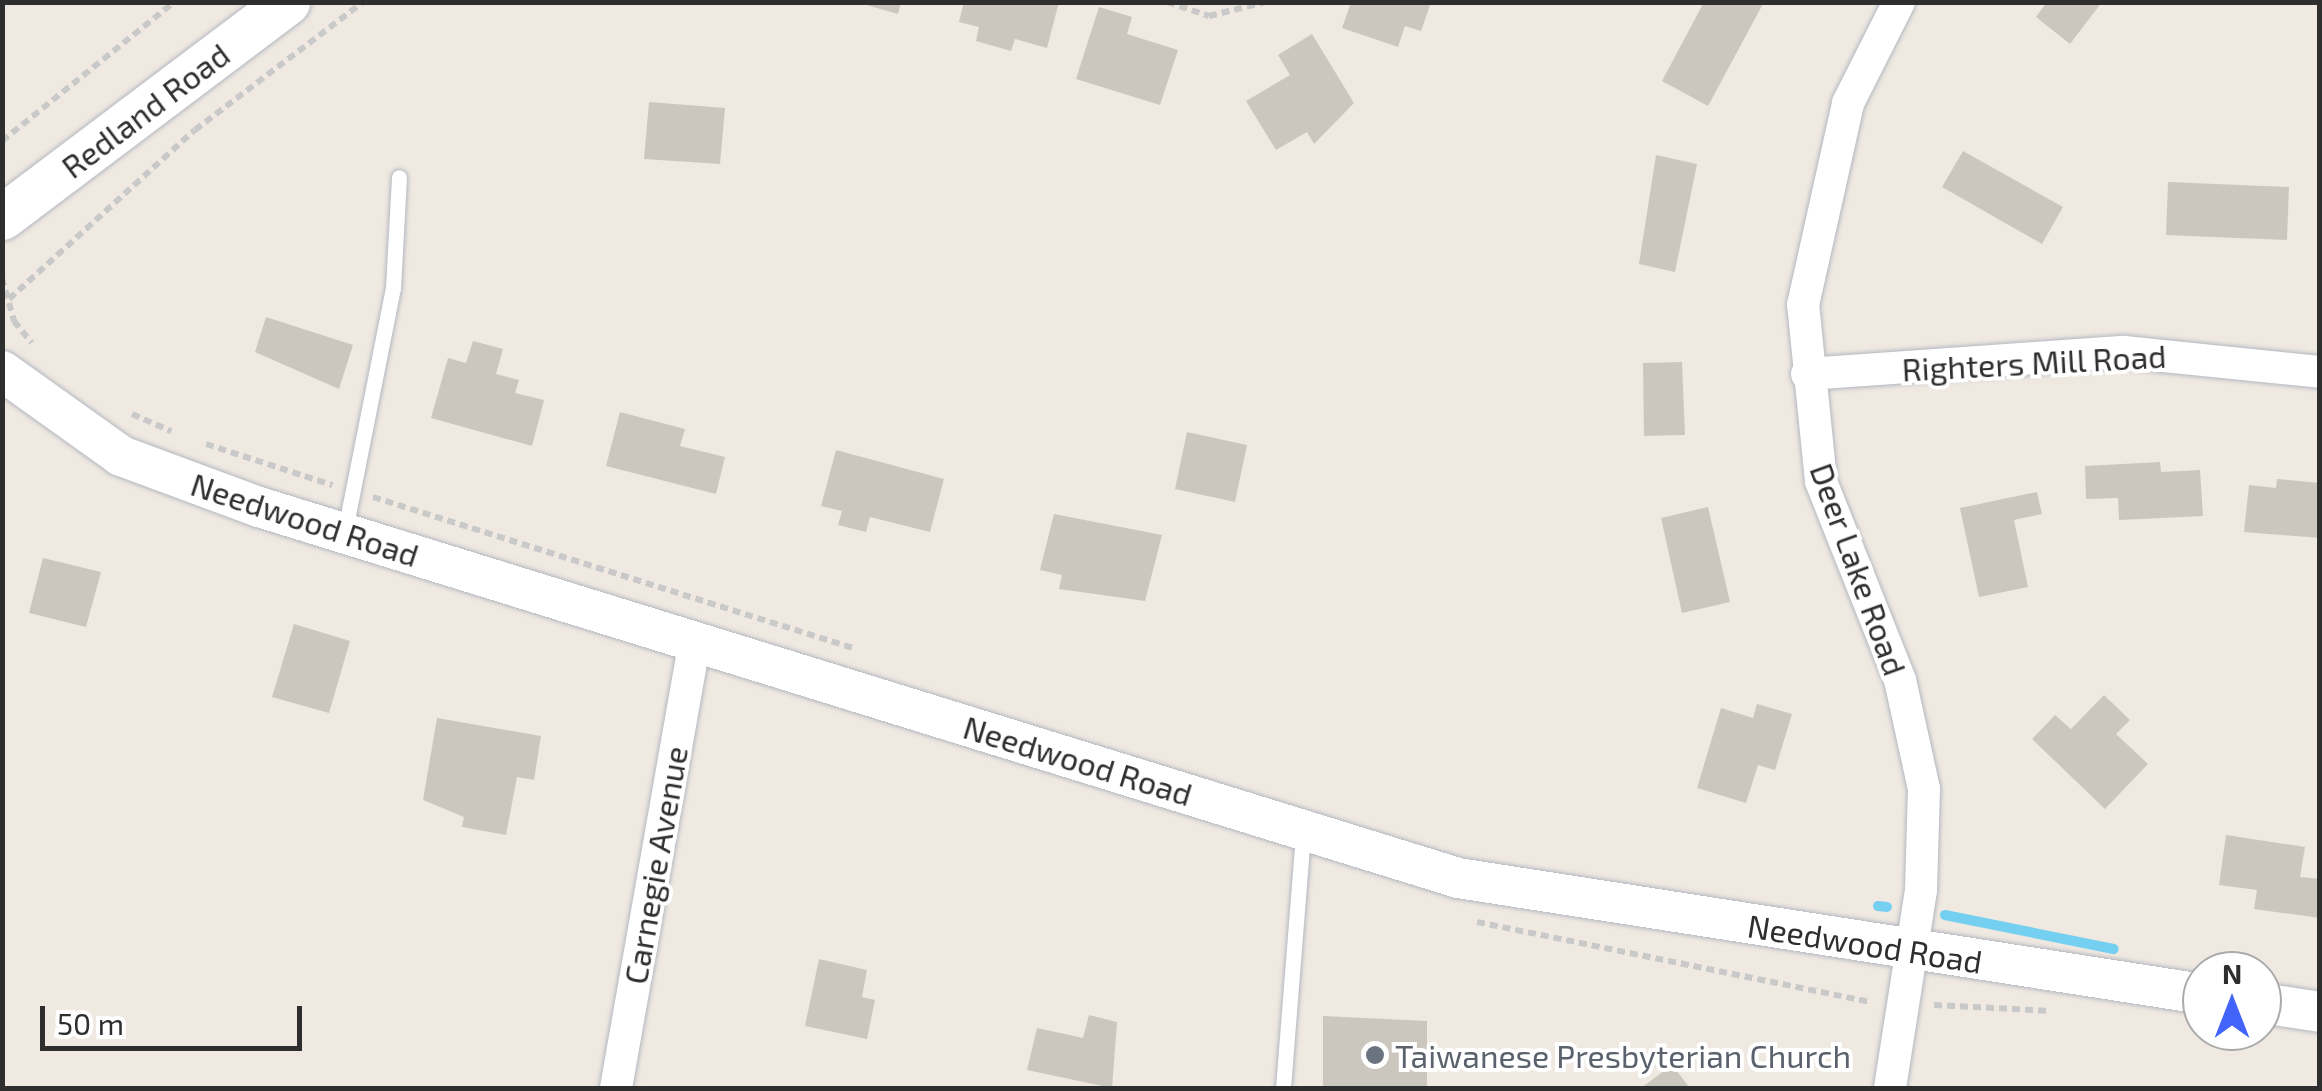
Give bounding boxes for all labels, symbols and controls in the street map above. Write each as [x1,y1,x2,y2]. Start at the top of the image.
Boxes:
street label: Redland Road [54,34,236,186]
street label: Righters Mill Road [1900,336,2168,388]
street label: Deer Lake Road [1803,457,1915,681]
street label: Needwood Road [186,464,424,574]
street label: Needwood Road [959,707,1197,813]
street label: Carnegie Avenue [615,743,695,987]
street label: Needwood Road [1745,905,1985,981]
north arrow [2182,951,2282,1051]
text: N [2222,956,2242,990]
scale bar [45,986,308,1048]
text: 50 m [57,1005,124,1041]
place label: Taiwanese Presbyterian Church [1395,1036,1851,1074]
marker: Taiwanese Presbyterian Church [1364,1044,1386,1066]

